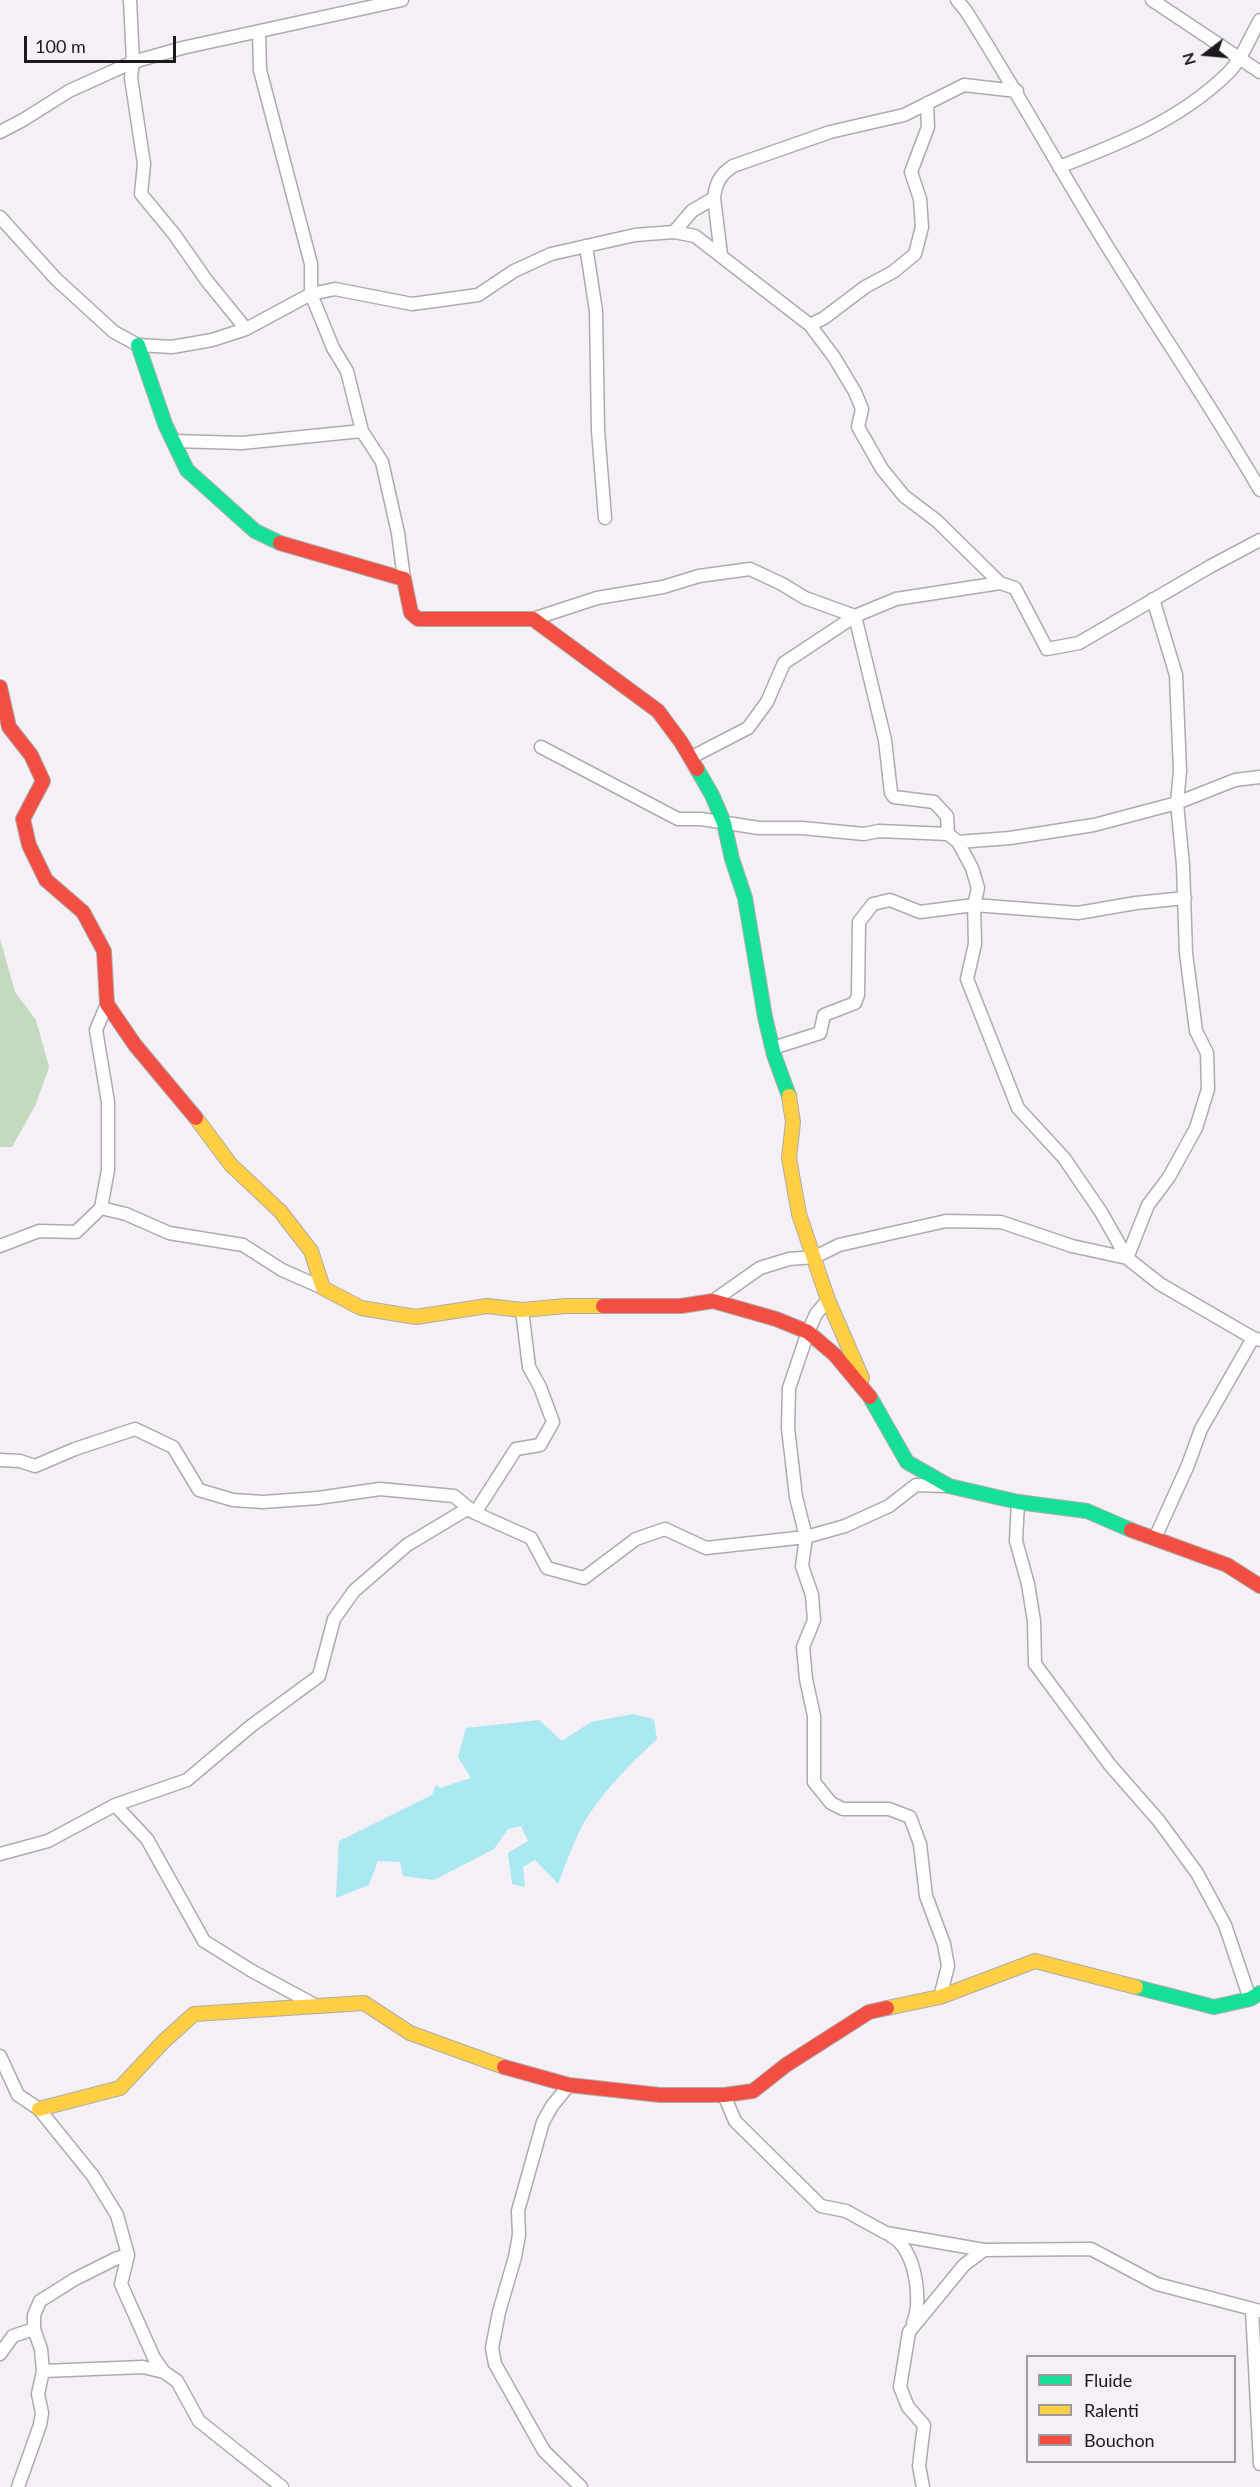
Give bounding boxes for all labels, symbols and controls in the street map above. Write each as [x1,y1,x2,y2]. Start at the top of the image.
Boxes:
scale bar [27,24,178,62]
north arrow [1176,24,1236,84]
text: 100 m [35,35,86,57]
text: N [1177,51,1199,68]
legend [1026,2355,1236,2463]
text: Fluide [1084,2369,1132,2391]
text: Ralenti [1084,2399,1139,2421]
text: Bouchon [1084,2429,1155,2451]

